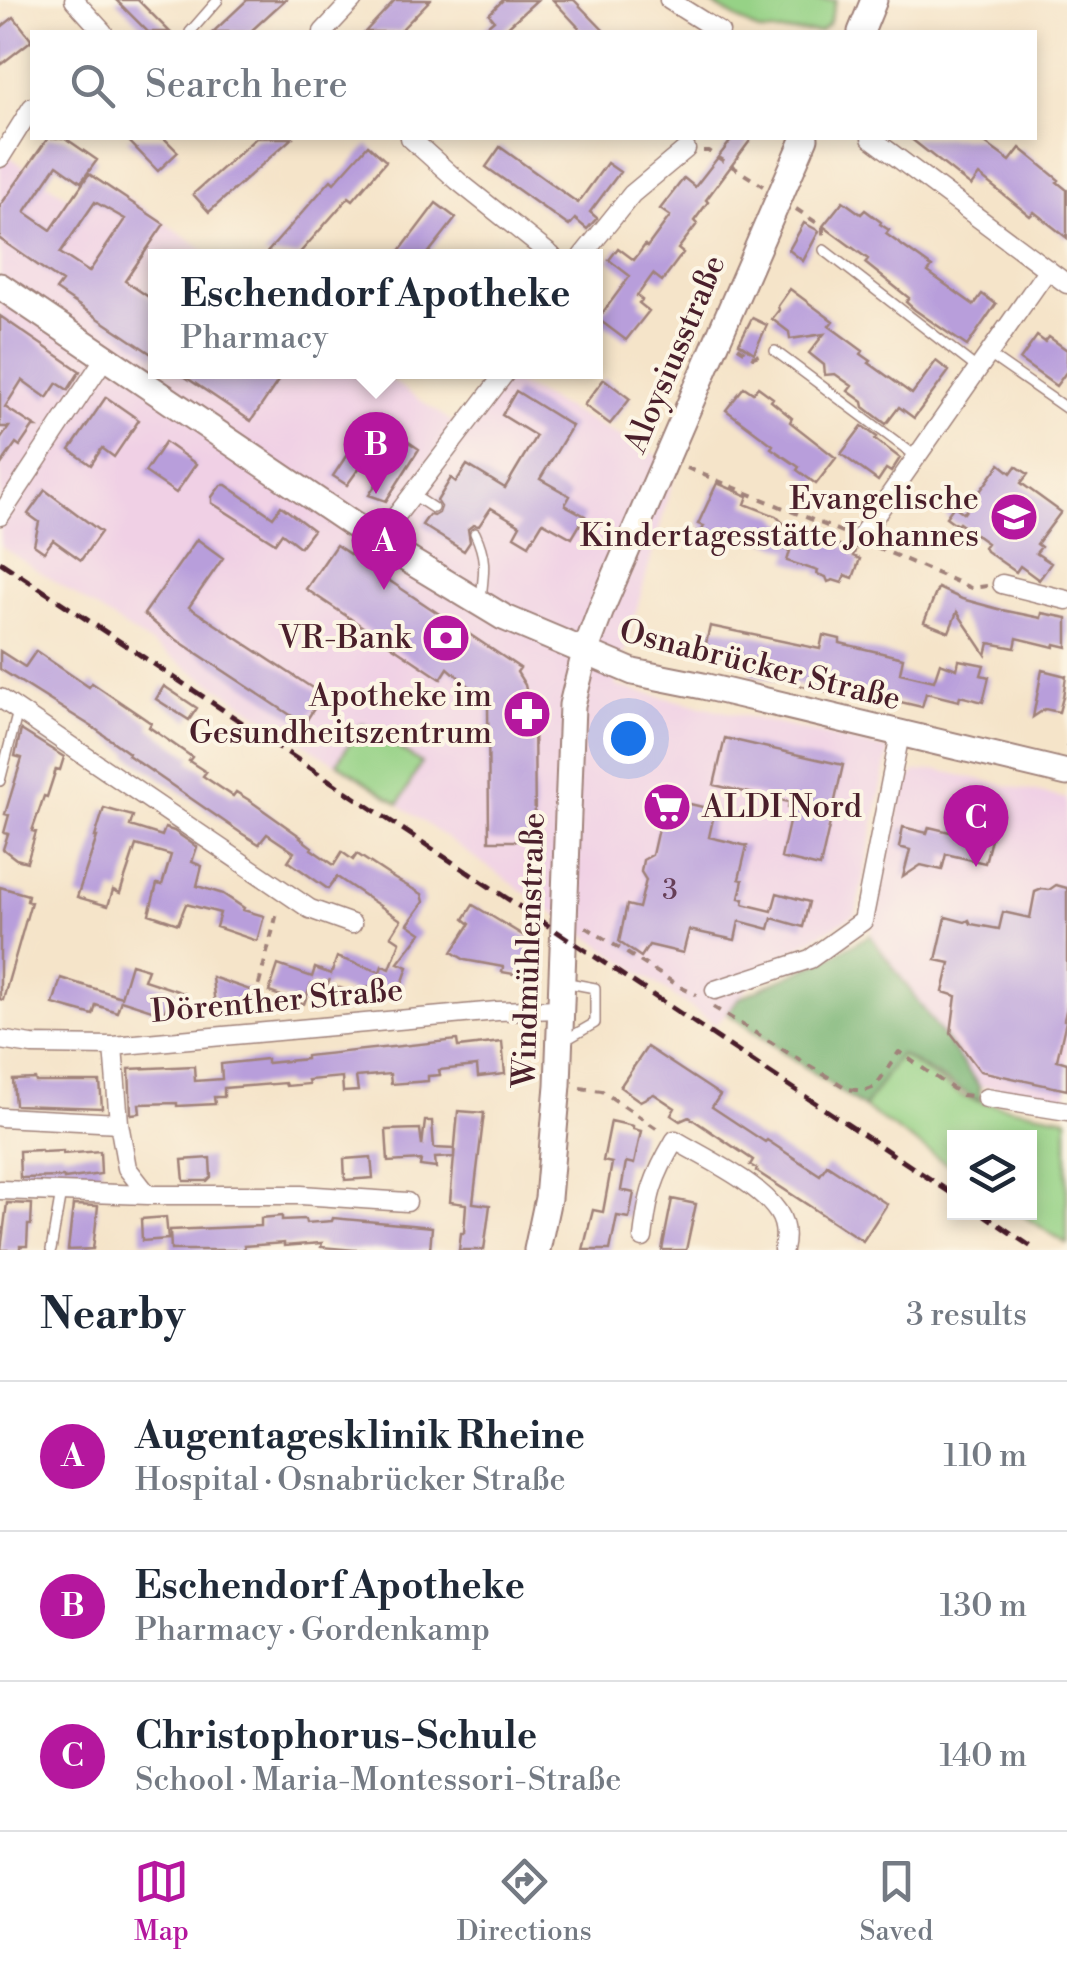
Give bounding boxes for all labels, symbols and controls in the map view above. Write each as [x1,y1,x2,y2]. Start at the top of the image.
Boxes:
search box [30,30,1037,140]
icon: search [65,58,120,113]
text: Search here [145,62,348,109]
popup [148,249,603,379]
street label: Aloysiusstraße [615,249,735,460]
text: Eschendorf Apotheke [181,271,571,318]
text: Pharmacy [181,318,328,358]
pin: B [344,412,408,494]
place label: Evangelische Kindertagesstätte Johannes [580,479,979,556]
school or university icon: Evangelische Kindertagesstätte Johannes [988,491,1040,543]
pin: A [352,508,416,590]
street label: Osnabrücker Straße [615,611,905,719]
bank icon: VR-Bank [420,612,472,664]
place label: VR-Bank [277,618,413,658]
place label: Apotheke im Gesundheitszentrum [189,676,492,753]
pharmacy icon: Apotheke im Gesundheitszentrum [501,688,553,740]
your location [603,713,654,764]
supermarket icon: ALDI Nord [641,781,693,833]
pin: C [944,784,1008,867]
place label: ALDI Nord [701,787,862,827]
street label: Windmühlenstraße [504,812,554,1089]
house number: 3 [662,873,678,908]
street label: Dörenther Straße [149,970,405,1032]
map controls [947,1130,1037,1220]
button: layers [947,1130,1037,1220]
text: Nearby [40,1289,185,1342]
text: 3 results [906,1295,1027,1335]
text: Augentagesklinik Rheine [135,1413,585,1460]
text: A [61,1436,84,1476]
text: 110 m [944,1436,1027,1476]
text: Hospital · Osnabrücker Straße [135,1460,566,1500]
text: Eschendorf Apotheke [135,1563,525,1610]
text: B [60,1586,85,1626]
text: 130 m [940,1586,1027,1626]
text: Pharmacy · Gordenkamp [135,1610,490,1650]
text: Christophorus-Schule [135,1713,537,1760]
text: C [61,1736,84,1776]
text: 140 m [940,1736,1027,1776]
text: School · Maria-Montessori-Straße [135,1760,621,1800]
tab: Map [134,1854,189,1949]
tab: Directions [457,1854,592,1949]
tab: Saved [860,1854,933,1949]

